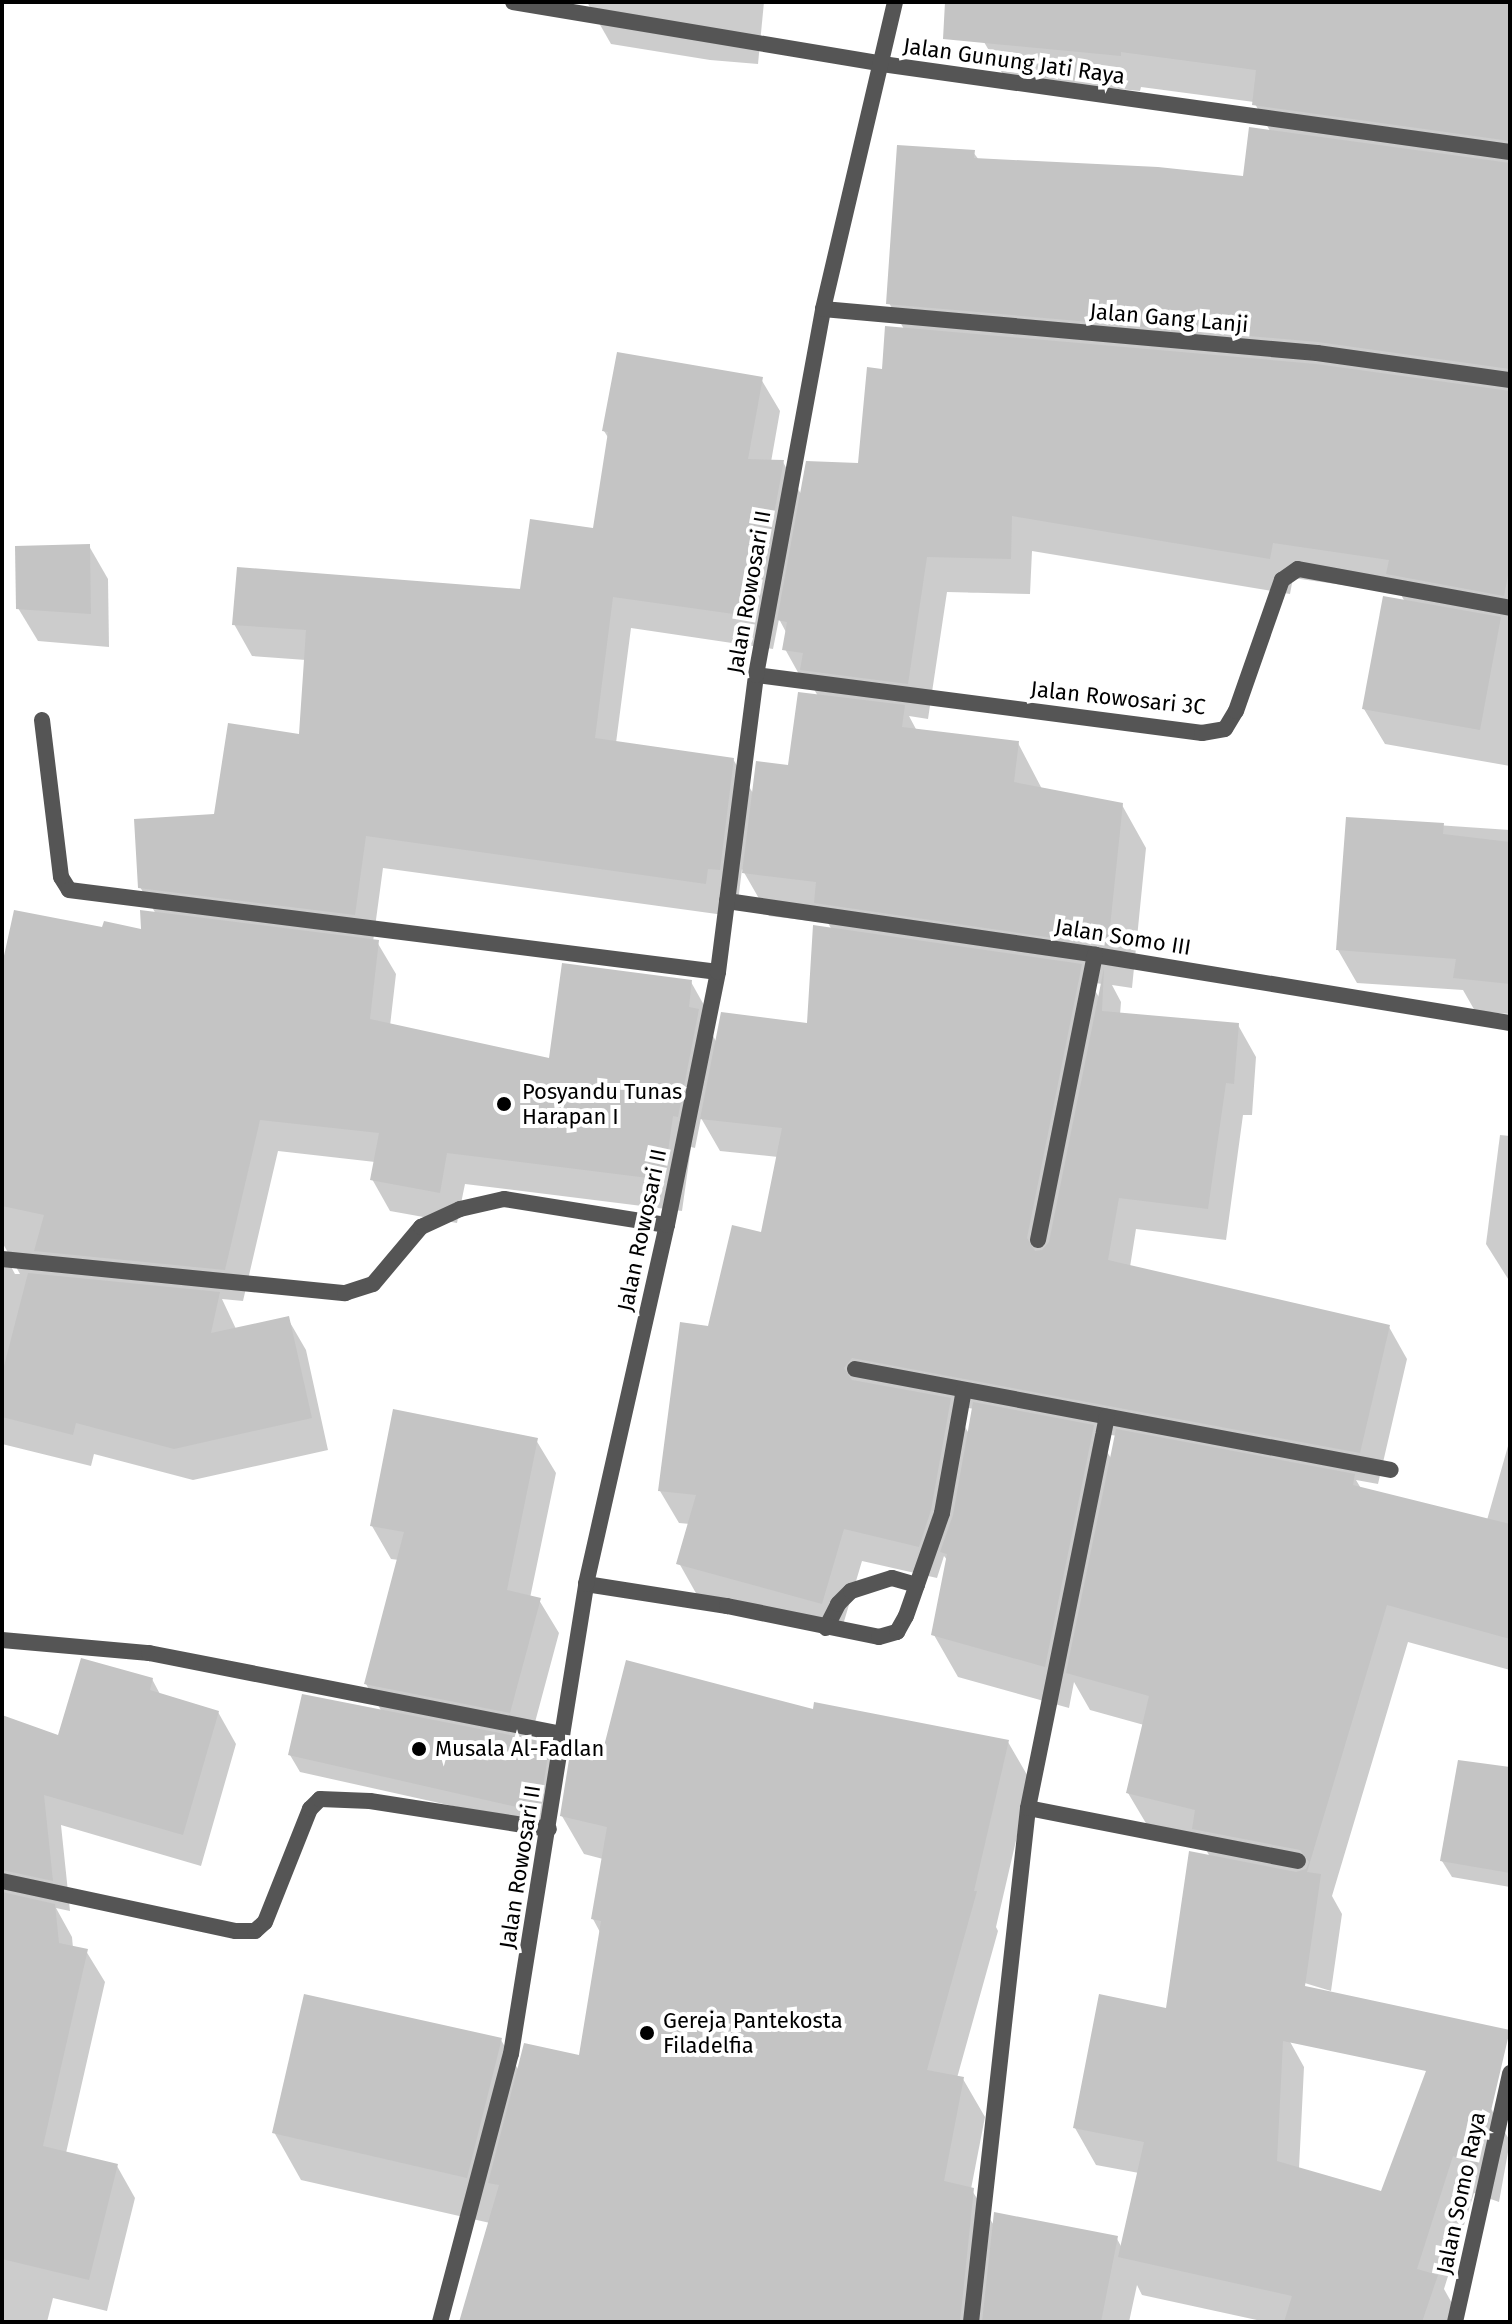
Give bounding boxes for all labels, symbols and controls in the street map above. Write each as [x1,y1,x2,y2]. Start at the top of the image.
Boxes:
street label: Jalan Gunung Jati Raya [901,32,1127,90]
street label: Jalan Gang Lanji [1088,298,1250,338]
street label: Jalan Rowosari II [722,508,776,676]
street label: Jalan Rowosari 3C [1029,676,1207,720]
street label: Jalan Somo III [1053,913,1193,961]
place label: Posyandu Tunas Harapan I [522,1078,682,1130]
marker: Posyandu Tunas Harapan I [493,1093,515,1115]
street label: Jalan Rowosari II [612,1146,672,1314]
place label: Musala Al-Fadlan [435,1736,604,1762]
marker: Musala Al-Fadlan [410,1740,428,1758]
street label: Jalan Rowosari II [494,1783,546,1951]
place label: Gereja Pantekosta Filadelfia [663,2007,843,2058]
marker: Gereja Pantekosta Filadelfia [638,2024,656,2042]
street label: Jalan Somo Raya [1431,2110,1491,2276]

